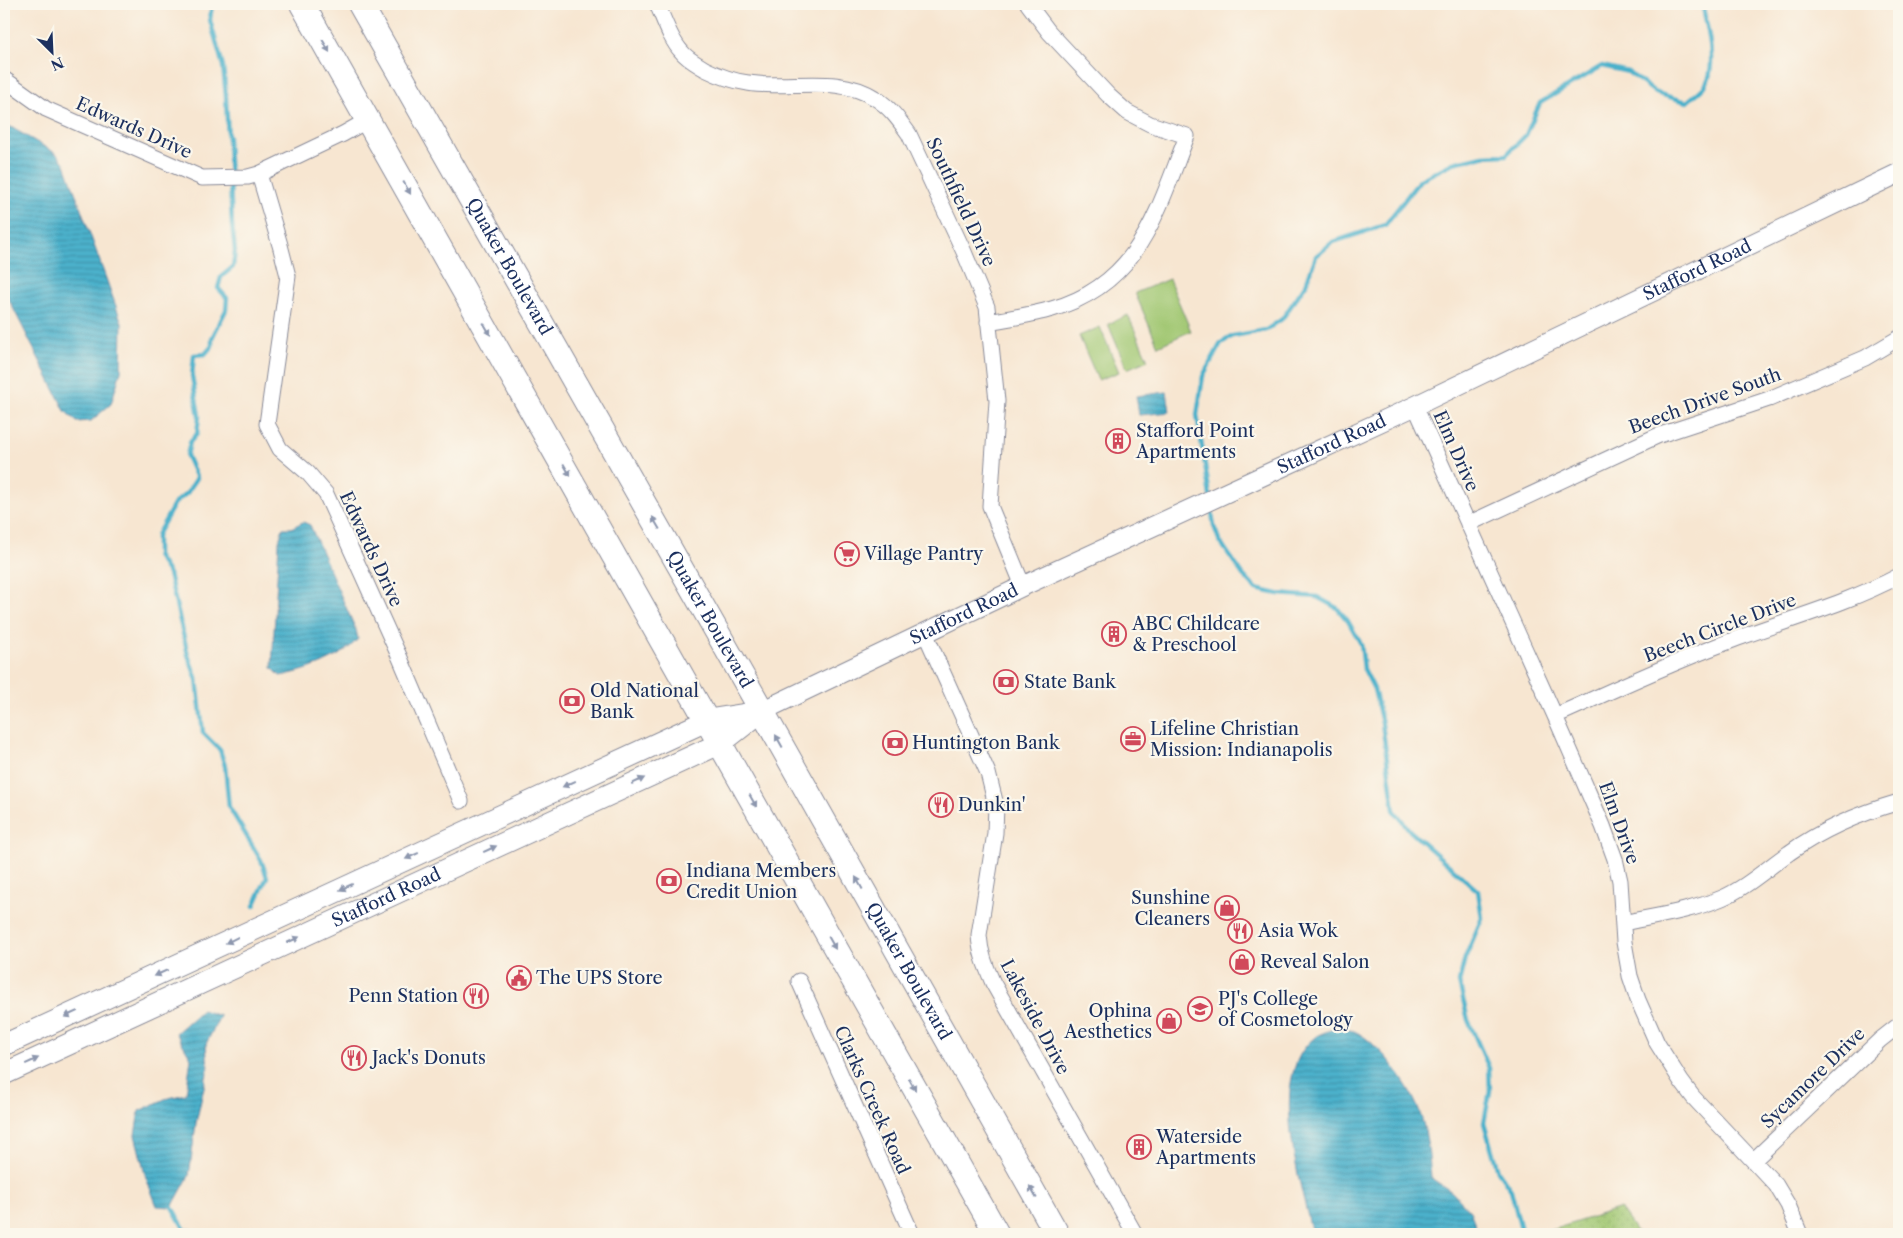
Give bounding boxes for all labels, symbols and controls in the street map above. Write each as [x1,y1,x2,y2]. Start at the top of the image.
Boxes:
north arrow [28,28,78,78]
one-way arrow [322,40,331,53]
text: N [48,53,67,75]
street label: Edwards Drive [73,93,195,163]
street label: Southfield Drive [921,134,1001,270]
one-way arrow [402,181,411,194]
street label: Quaker Boulevard [462,194,557,339]
street label: Stafford Road [1640,235,1755,306]
one-way arrow [482,322,491,336]
street label: Beech Drive South [1626,363,1784,439]
street label: Elm Drive [1428,407,1484,495]
street label: Stafford Road [1274,410,1390,479]
place label: Stafford Point Apartments [1135,420,1255,463]
building icon: Stafford Point Apartments [1105,428,1131,454]
one-way arrow [562,464,571,477]
street label: Edwards Drive [335,488,407,610]
one-way arrow [651,517,660,530]
supermarket icon: Village Pantry [834,541,860,567]
place label: Village Pantry [863,543,984,565]
street label: Quaker Boulevard [662,547,758,692]
street label: Stafford Road [906,579,1022,650]
street label: Beech Circle Drive [1641,589,1799,667]
place label: ABC Childcare & Preschool [1131,613,1260,656]
building icon: ABC Childcare & Preschool [1101,621,1127,647]
bank icon: State Bank [993,669,1019,695]
place label: State Bank [1024,671,1117,693]
place label: Old National Bank [590,680,699,723]
bank icon: Old National Bank [559,688,585,714]
place label: Lifeline Christian Mission: Indianapolis [1150,718,1333,761]
office icon: Lifeline Christian Mission: Indianapolis [1120,726,1146,752]
bank icon: Huntington Bank [882,730,908,756]
place label: Huntington Bank [912,732,1061,754]
one-way arrow [775,734,783,748]
one-way arrow [631,777,645,785]
street label: Elm Drive [1594,779,1644,867]
one-way arrow [561,780,576,788]
restaurant icon: Dunkin' [928,792,954,818]
one-way arrow [749,793,757,808]
place label: Dunkin' [958,794,1026,816]
one-way arrow [483,844,497,852]
one-way arrow [405,852,419,860]
place label: Indiana Members Credit Union [686,860,836,903]
street label: Stafford Road [328,863,444,932]
bank icon: Indiana Members Credit Union [656,868,682,894]
one-way arrow [855,875,863,890]
one-way arrow [339,883,353,891]
place label: Sunshine Cleaners [1131,887,1210,930]
shop icon: Sunshine Cleaners [1214,895,1240,921]
street label: Quaker Boulevard [861,899,956,1044]
restaurant icon: Asia Wok [1227,918,1253,944]
place label: Asia Wok [1257,920,1339,942]
one-way arrow [225,936,239,944]
one-way arrow [285,936,300,944]
one-way arrow [828,936,837,949]
shop icon: Reveal Salon [1229,949,1255,975]
place label: Reveal Salon [1260,951,1370,973]
street label: Lakeside Drive [995,956,1075,1078]
public building icon: The UPS Store [506,965,532,991]
place label: The UPS Store [536,967,663,989]
one-way arrow [154,969,168,977]
restaurant icon: Penn Station [463,983,489,1009]
place label: Penn Station [348,985,458,1007]
place label: PJ's College of Cosmetology [1218,988,1354,1031]
school or university icon: PJ's College of Cosmetology [1187,996,1213,1022]
place label: Ophina Aesthetics [1063,1000,1153,1043]
shop icon: Ophina Aesthetics [1156,1008,1182,1034]
one-way arrow [64,1011,78,1019]
street label: Clarks Creek Road [829,1022,915,1178]
street label: Sycamore Drive [1756,1023,1870,1133]
restaurant icon: Jack's Donuts [341,1045,367,1071]
place label: Jack's Donuts [369,1047,486,1069]
one-way arrow [25,1057,39,1065]
one-way arrow [908,1077,917,1091]
place label: Waterside Apartments [1155,1126,1256,1169]
building icon: Waterside Apartments [1126,1134,1152,1160]
one-way arrow [1029,1184,1037,1199]

